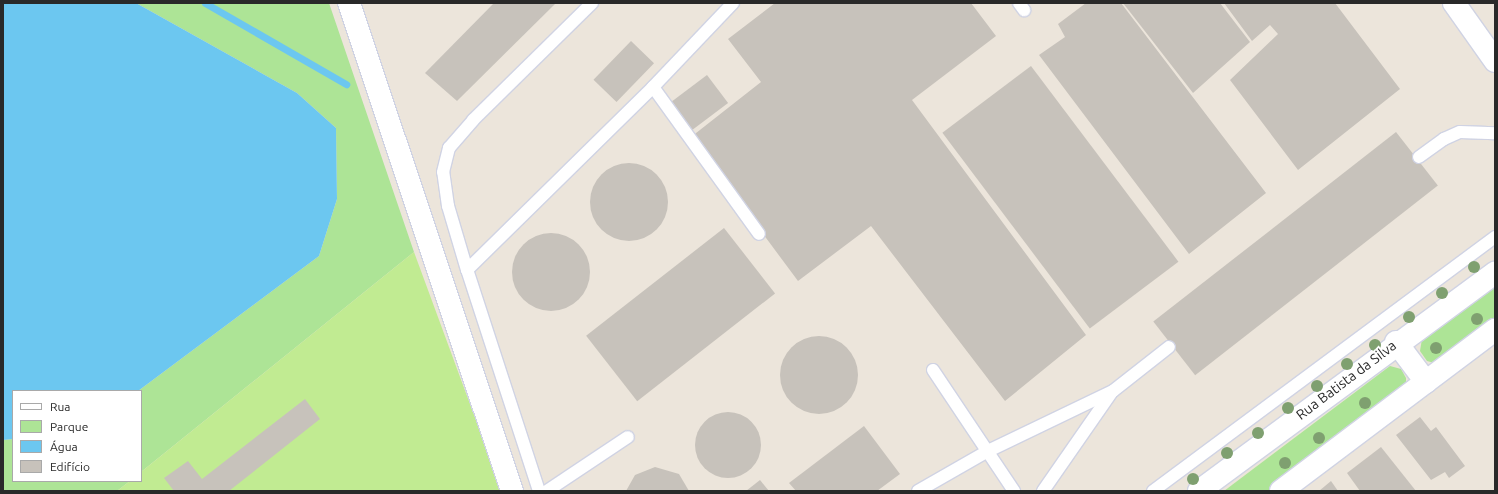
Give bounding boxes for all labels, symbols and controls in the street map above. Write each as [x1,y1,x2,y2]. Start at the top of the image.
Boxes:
street label: Rua Batista da Silva [1293,337,1399,423]
legend [12,390,142,482]
text: Rua [50,400,71,413]
text: Parque [50,420,88,433]
text: Água [50,440,78,453]
text: Edifício [50,460,90,473]

